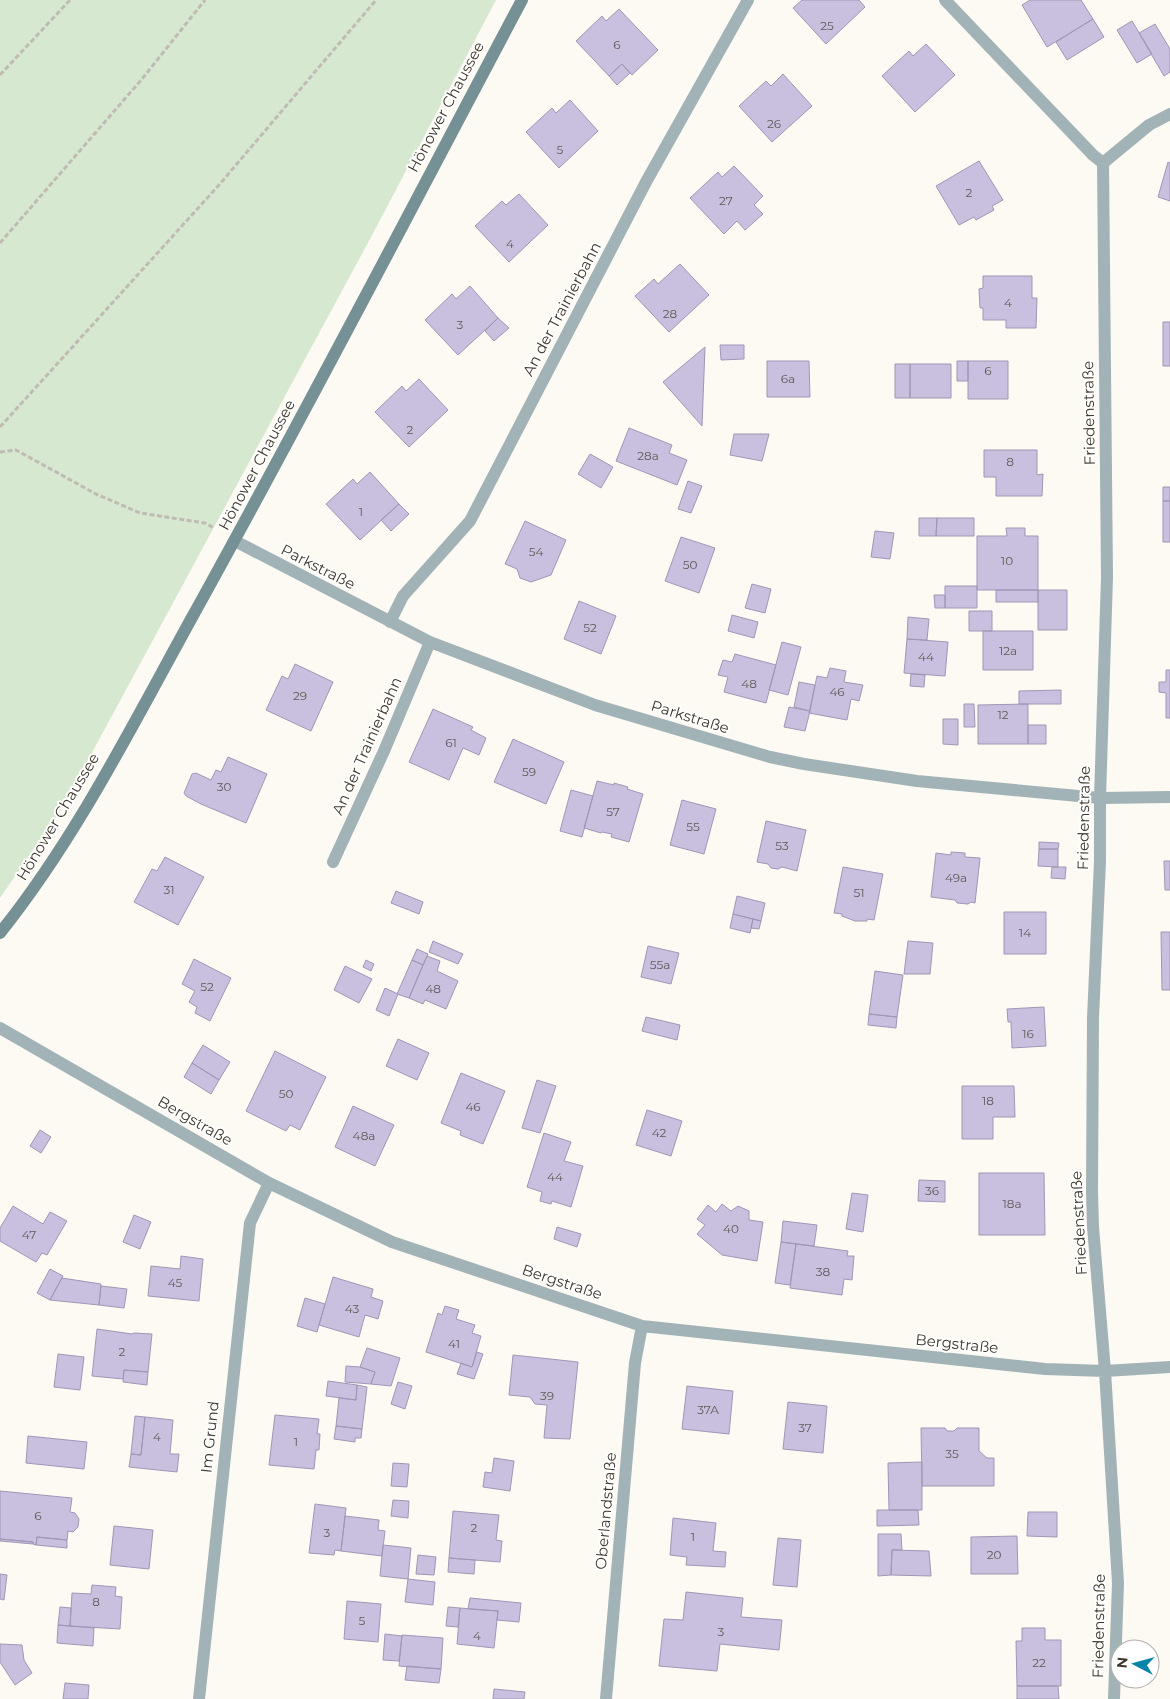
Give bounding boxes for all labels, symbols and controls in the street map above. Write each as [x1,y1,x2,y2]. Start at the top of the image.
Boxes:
house number: 25 [820,18,834,33]
house number: 6 [613,37,621,52]
street label: Hönower Chaussee [403,38,488,175]
house number: 26 [767,116,781,131]
house number: 5 [557,142,564,157]
house number: 2 [966,185,973,200]
house number: 27 [719,193,733,208]
house number: 4 [506,236,514,251]
street label: An der Trainierbahn [518,238,605,379]
house number: 4 [1004,295,1012,310]
house number: 28 [663,306,678,321]
house number: 3 [457,317,464,332]
street label: Friedenstraße [1078,361,1099,465]
house number: 6 [984,363,992,378]
house number: 6a [781,371,795,386]
street label: Hönower Chaussee [214,396,299,533]
house number: 2 [407,422,414,437]
house number: 28a [637,448,659,463]
house number: 8 [1006,454,1014,469]
house number: 1 [359,504,363,519]
street label: Parkstraße [278,540,359,593]
house number: 54 [529,544,543,559]
house number: 10 [1001,553,1013,568]
house number: 50 [683,557,697,572]
house number: 52 [583,620,597,635]
house number: 12a [999,643,1017,658]
house number: 44 [918,649,934,664]
street label: An der Trainierbahn [328,674,406,818]
house number: 48 [741,676,757,691]
house number: 46 [829,684,845,699]
house number: 29 [293,688,307,703]
street label: Parkstraße [649,696,732,737]
house number: 12 [997,707,1009,722]
house number: 61 [445,735,457,750]
street label: Hönower Chaussee [12,750,103,884]
house number: 59 [522,764,536,779]
street label: Friedenstraße [1073,766,1094,870]
house number: 30 [217,779,231,794]
house number: 57 [606,804,620,819]
house number: 55 [686,819,700,834]
house number: 53 [775,838,789,853]
house number: 49a [945,870,967,885]
house number: 31 [163,882,175,897]
house number: 51 [853,885,865,900]
house number: 14 [1019,925,1031,940]
house number: 55a [650,957,670,972]
house number: 52 [200,979,214,994]
house number: 48 [425,981,441,996]
house number: 16 [1022,1026,1034,1041]
house number: 50 [279,1086,293,1101]
street label: Bergstraße [154,1092,236,1150]
house number: 18 [982,1093,994,1108]
house number: 46 [465,1099,481,1114]
house number: 42 [652,1125,667,1140]
house number: 48a [353,1128,375,1143]
house number: 44 [547,1169,563,1184]
street label: Friedenstraße [1066,1170,1091,1276]
house number: 36 [925,1183,939,1198]
house number: 18a [1002,1196,1022,1211]
house number: 40 [723,1221,739,1236]
house number: 47 [22,1227,36,1242]
street label: Bergstraße [520,1260,605,1303]
house number: 38 [816,1264,831,1279]
house number: 45 [168,1275,183,1290]
house number: 43 [345,1301,359,1316]
street label: Bergstraße [915,1330,999,1357]
house number: 41 [448,1336,460,1351]
house number: 2 [119,1344,126,1359]
house number: 39 [540,1388,554,1403]
street label: Im Grund [196,1400,223,1474]
house number: 37A [697,1402,719,1417]
house number: 37 [798,1420,812,1435]
house number: 4 [153,1429,161,1444]
house number: 1 [294,1434,298,1449]
house number: 35 [945,1446,959,1461]
street label: Oberlandstraße [591,1452,620,1570]
house number: 6 [34,1508,42,1523]
house number: 2 [471,1520,478,1535]
house number: 3 [324,1525,331,1540]
house number: 1 [691,1529,695,1544]
house number: 20 [987,1547,1001,1562]
street label: Friedenstraße [1088,1574,1109,1678]
house number: 8 [92,1594,100,1609]
house number: 5 [359,1613,366,1628]
house number: 3 [718,1624,725,1639]
house number: 4 [473,1628,481,1643]
north arrow [1110,1639,1160,1689]
house number: 22 [1032,1655,1046,1670]
text: N [1113,1656,1132,1669]

